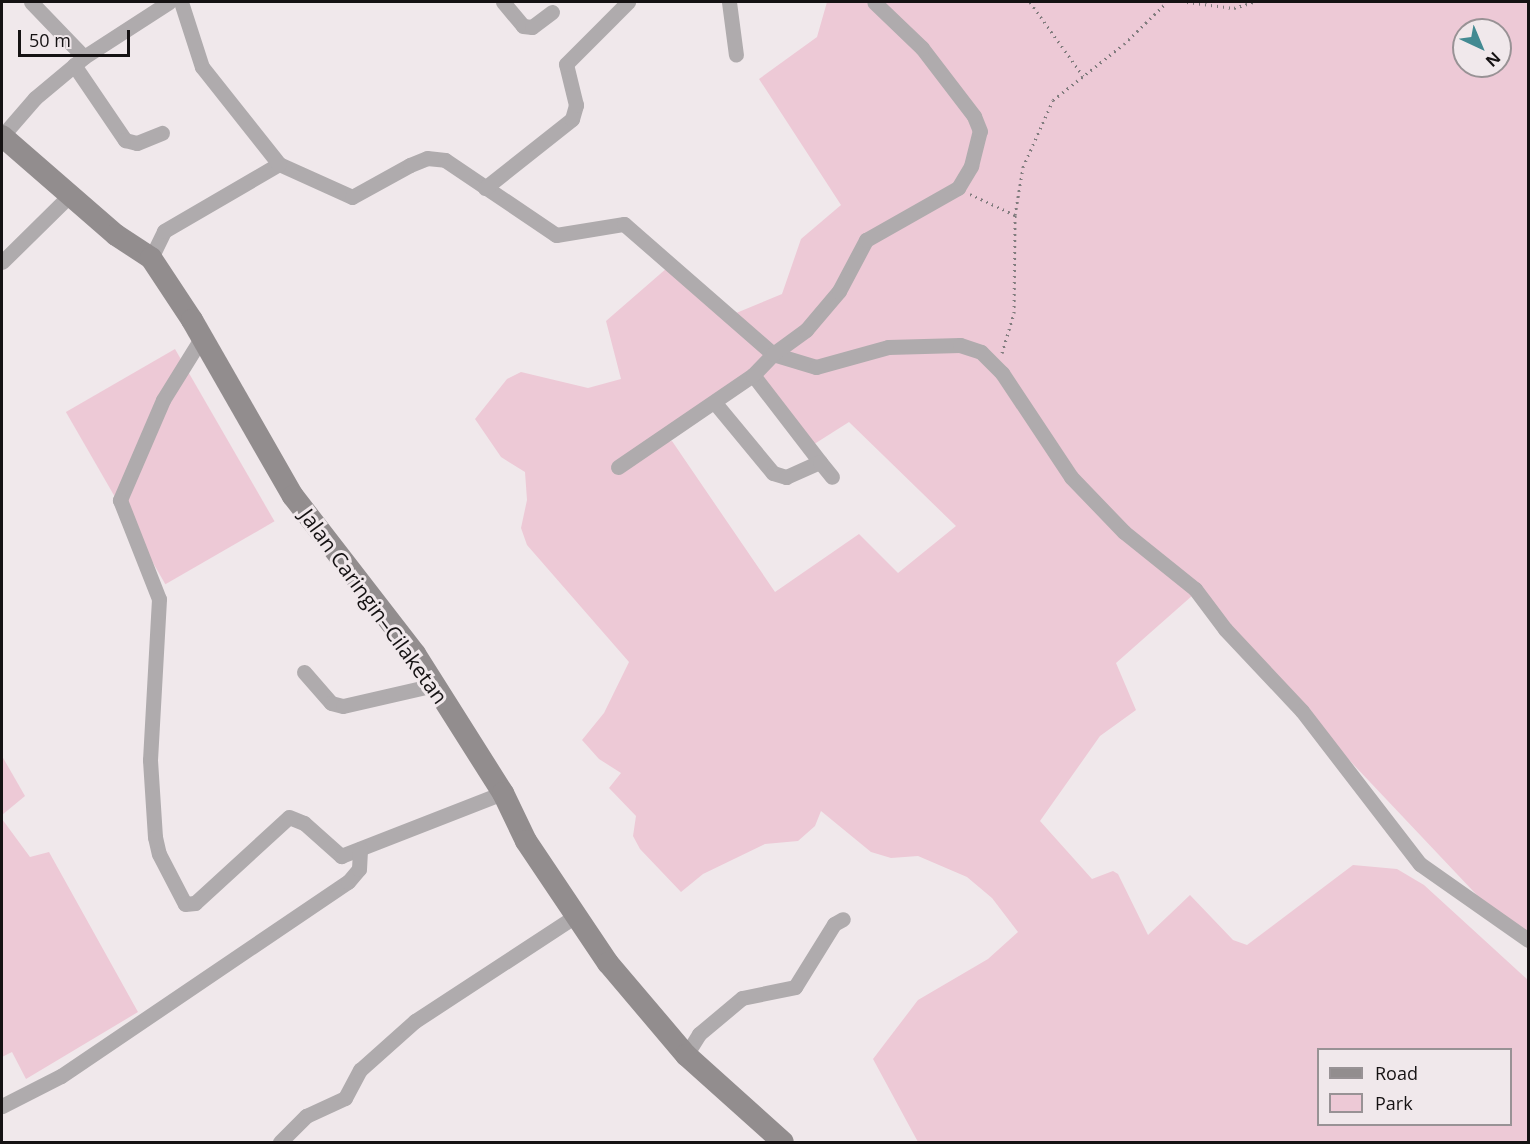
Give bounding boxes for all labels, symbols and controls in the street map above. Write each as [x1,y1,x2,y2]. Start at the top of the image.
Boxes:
scale bar [21,18,134,56]
north arrow [1452,18,1512,78]
text: 50 m [29,28,71,52]
text: N [1481,47,1505,72]
street label: Jalan Caringin–Cilaketan [295,504,453,708]
legend [1317,1048,1512,1126]
text: Road [1375,1061,1418,1085]
text: Park [1375,1091,1413,1115]

